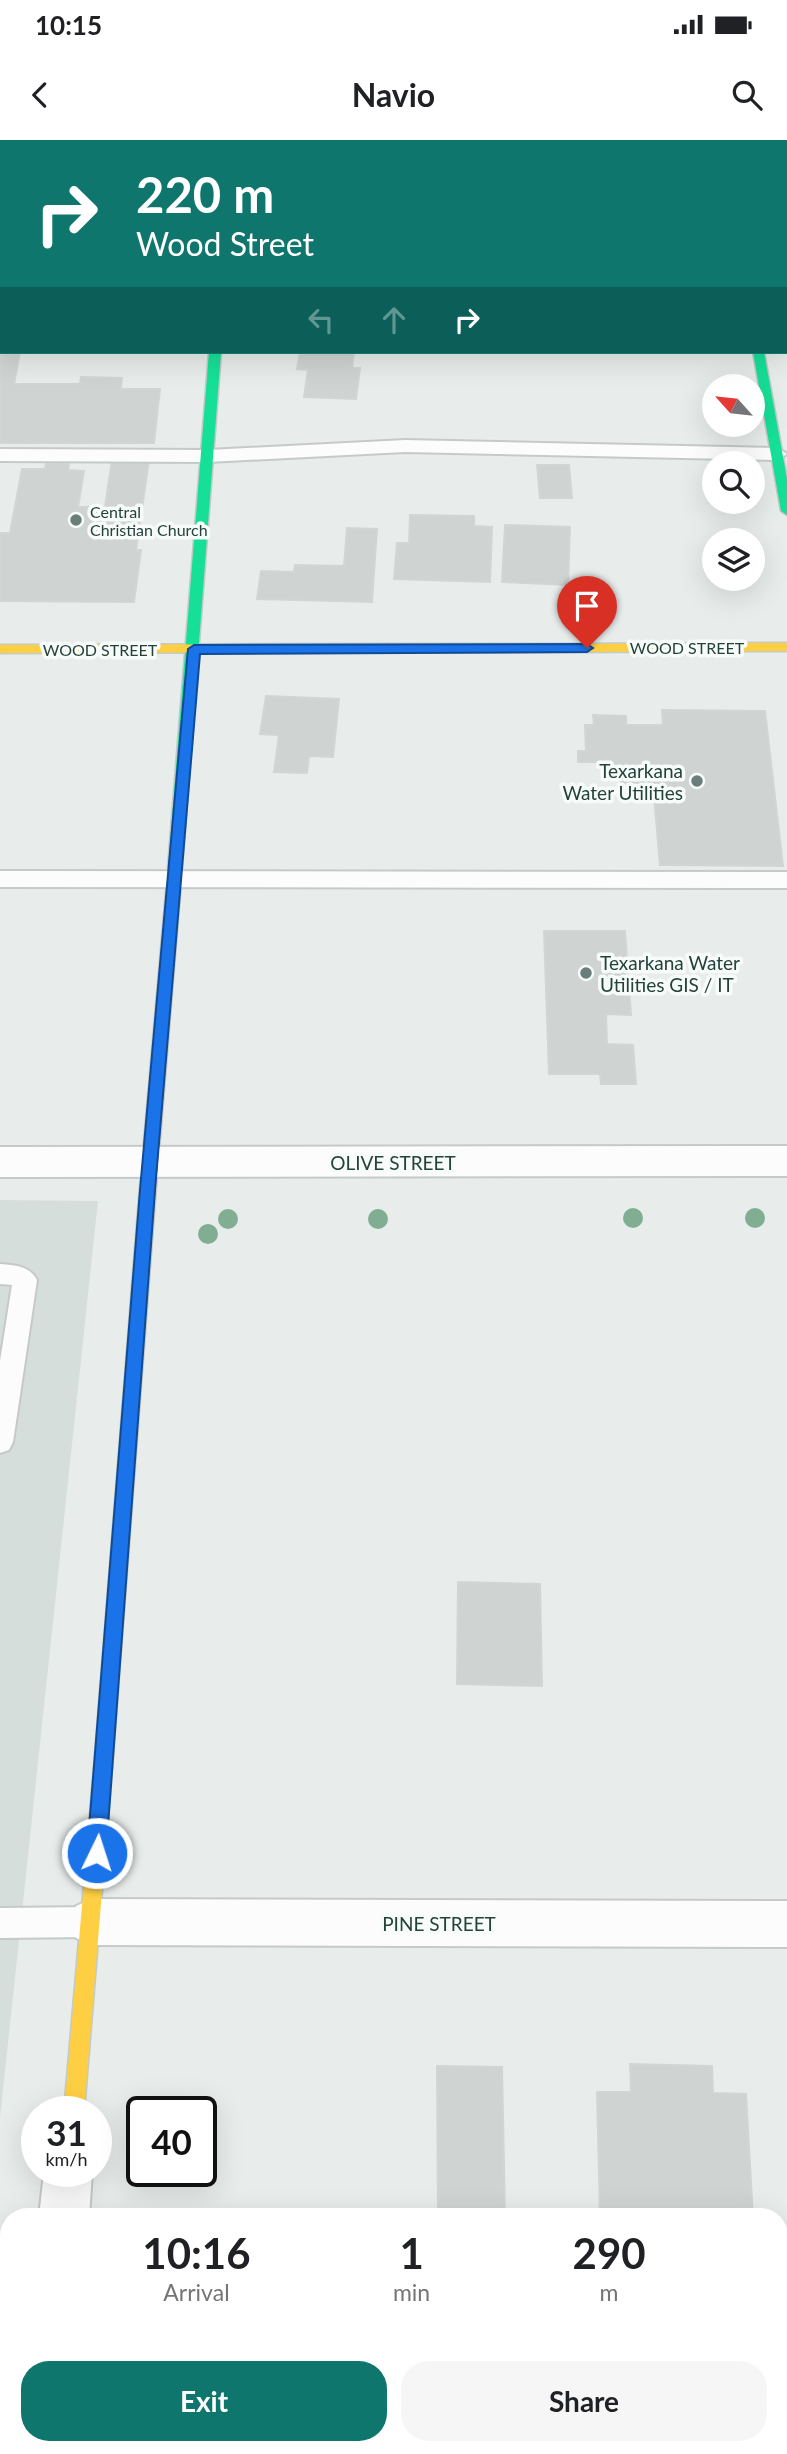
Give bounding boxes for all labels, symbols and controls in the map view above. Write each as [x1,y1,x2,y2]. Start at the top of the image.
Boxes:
text: 10:15 [35,9,102,41]
text: Navio [352,75,435,114]
icon: back [21,76,59,114]
icon: search [728,76,766,114]
text: 220 m [136,165,274,223]
icon: right [21,168,112,259]
text: Wood Street [136,224,314,263]
icon: left [302,301,340,339]
icon: ahead [375,301,413,339]
icon: right [448,301,486,339]
north arrow [702,374,765,438]
map controls [702,374,765,591]
button: search [702,451,765,514]
place label: Central Christian Church [90,502,208,539]
marker: Central Christian Church [68,512,84,528]
button: layers [702,528,765,591]
pin [557,576,617,648]
icon: arrive [568,587,606,625]
street label: WOOD STREET [630,638,745,657]
street label: WOOD STREET [43,640,158,659]
place label: Texarkana Water Utilities [562,759,683,804]
marker: Texarkana Water Utilities [689,773,705,789]
place label: Texarkana Water Utilities GIS / IT [600,951,740,996]
marker: Texarkana Water Utilities GIS / IT [578,965,594,981]
street label: OLIVE STREET [330,1151,456,1174]
position arrow [60,1816,134,1890]
street label: PINE STREET [382,1912,496,1935]
speed limit sign: 40 [126,2096,217,2187]
text: 31 [46,2111,87,2153]
text: km/h [45,2148,88,2170]
text: 10:16 [142,2228,251,2278]
text: 1 [399,2228,424,2278]
text: 290 [573,2228,646,2278]
text: Arrival [163,2278,230,2306]
text: min [393,2278,430,2306]
text: m [600,2278,619,2306]
button: Exit [21,2361,387,2441]
button: Share [401,2361,767,2441]

